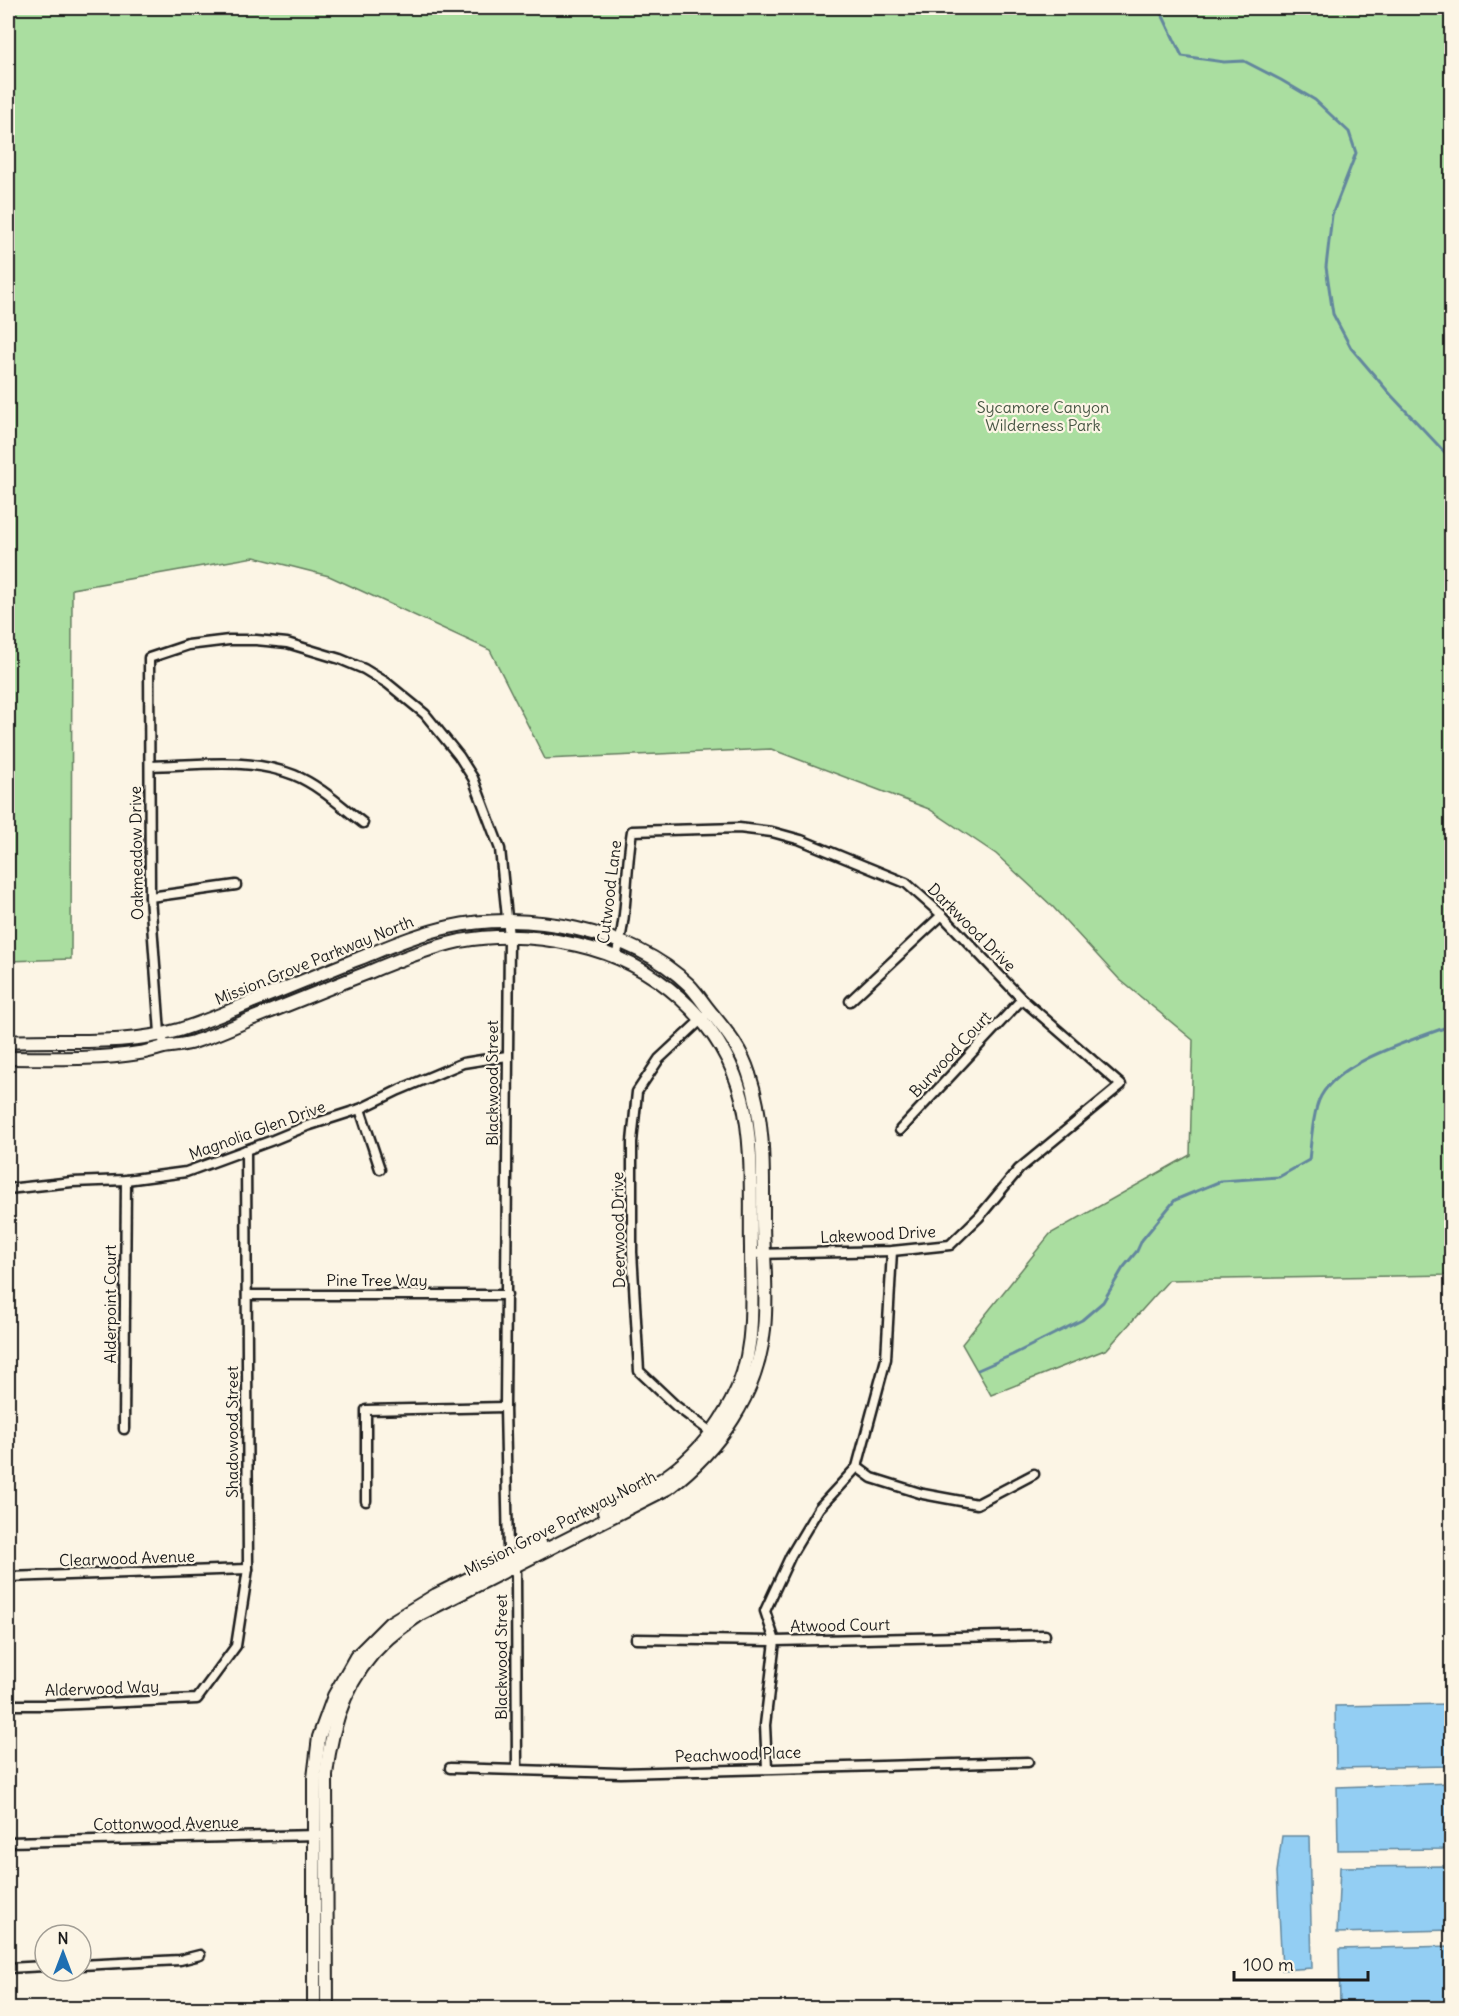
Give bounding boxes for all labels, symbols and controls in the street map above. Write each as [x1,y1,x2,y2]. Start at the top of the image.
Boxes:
park label: Sycamore Canyon Wilderness Park [977,397,1109,435]
street label: Oakmeadow Drive [125,786,147,920]
street label: Cutwood Lane [593,839,625,945]
street label: Darkwood Drive [924,879,1020,975]
street label: Mission Grove Parkway North [212,911,416,1009]
street label: Burwood Court [905,1006,995,1101]
street label: Blackwood Street [482,1019,502,1146]
street label: Magnolia Glen Drive [186,1096,328,1164]
street label: Deerwood Drive [607,1171,629,1289]
street label: Lakewood Drive [820,1221,936,1247]
street label: Alderpoint Court [100,1244,120,1363]
street label: Pine Tree Way [326,1270,428,1290]
street label: Shadowood Street [222,1365,242,1498]
street label: Mission Grove Parkway North [461,1466,659,1580]
street label: Clearwood Avenue [59,1546,195,1570]
street label: Blackwood Street [491,1593,511,1720]
street label: Atwood Court [790,1614,891,1636]
street label: Alderwood Way [45,1676,159,1700]
street label: Peachwood Place [674,1742,802,1766]
street label: Cottonwood Avenue [93,1812,239,1834]
north arrow [33,1923,93,1983]
text: N [57,1928,69,1948]
scale bar [1234,1944,1368,1982]
text: 100 m [1243,1953,1294,1976]

